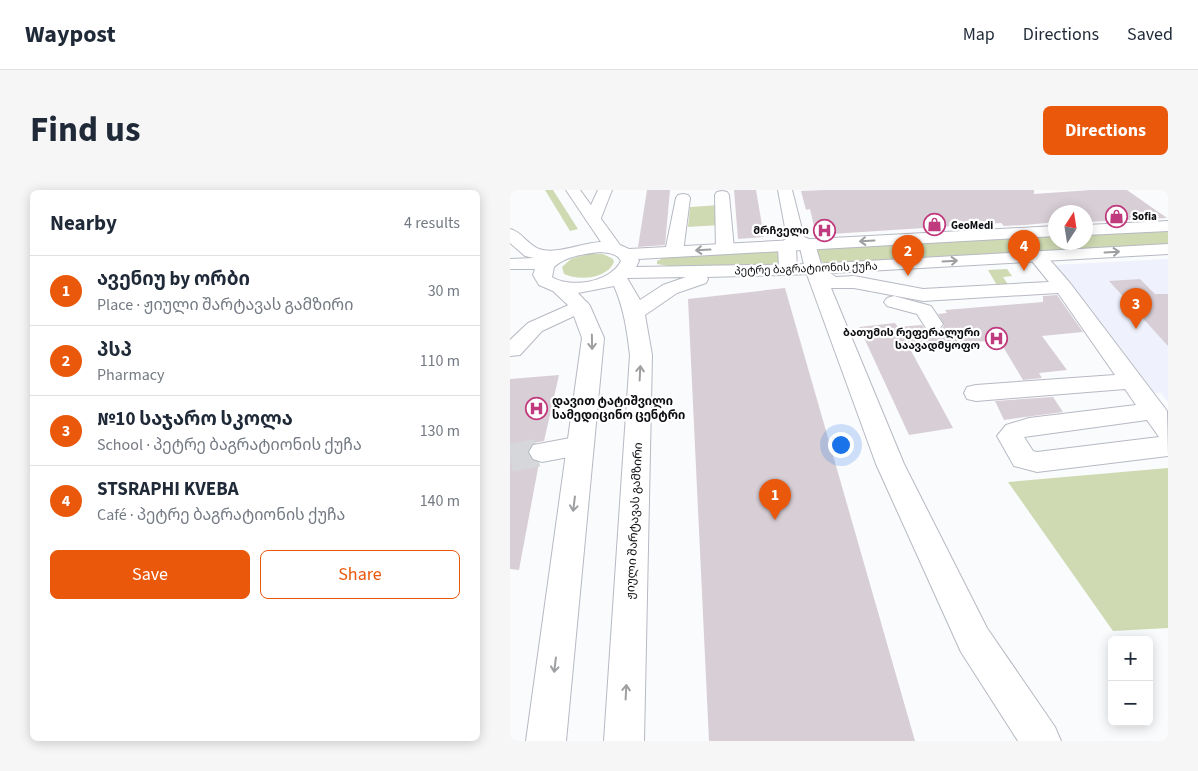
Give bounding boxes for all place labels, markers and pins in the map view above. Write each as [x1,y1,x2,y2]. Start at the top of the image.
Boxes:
shop icon: Sofia [1104,204,1128,228]
place label: Sofia [1132,209,1157,224]
shop icon: GeoMedi [923,213,947,237]
hospital icon: მრჩველი [813,218,837,242]
place label: GeoMedi [951,218,993,233]
place label: მრჩველი [753,223,809,238]
pin: 4 [1008,230,1040,271]
pin: 2 [892,235,924,276]
pin: 3 [1120,288,1152,329]
place label: ბათუმის რეფერალური საავადმყოფო [843,325,980,353]
hospital icon: ბათუმის რეფერალური საავადმყოფო [984,326,1008,350]
place label: დავით ტატიშვილი სამედიცინო ცენტრი [552,393,685,424]
hospital icon: დავით ტატიშვილი სამედიცინო ცენტრი [524,396,548,420]
pin: 1 [759,479,791,520]

